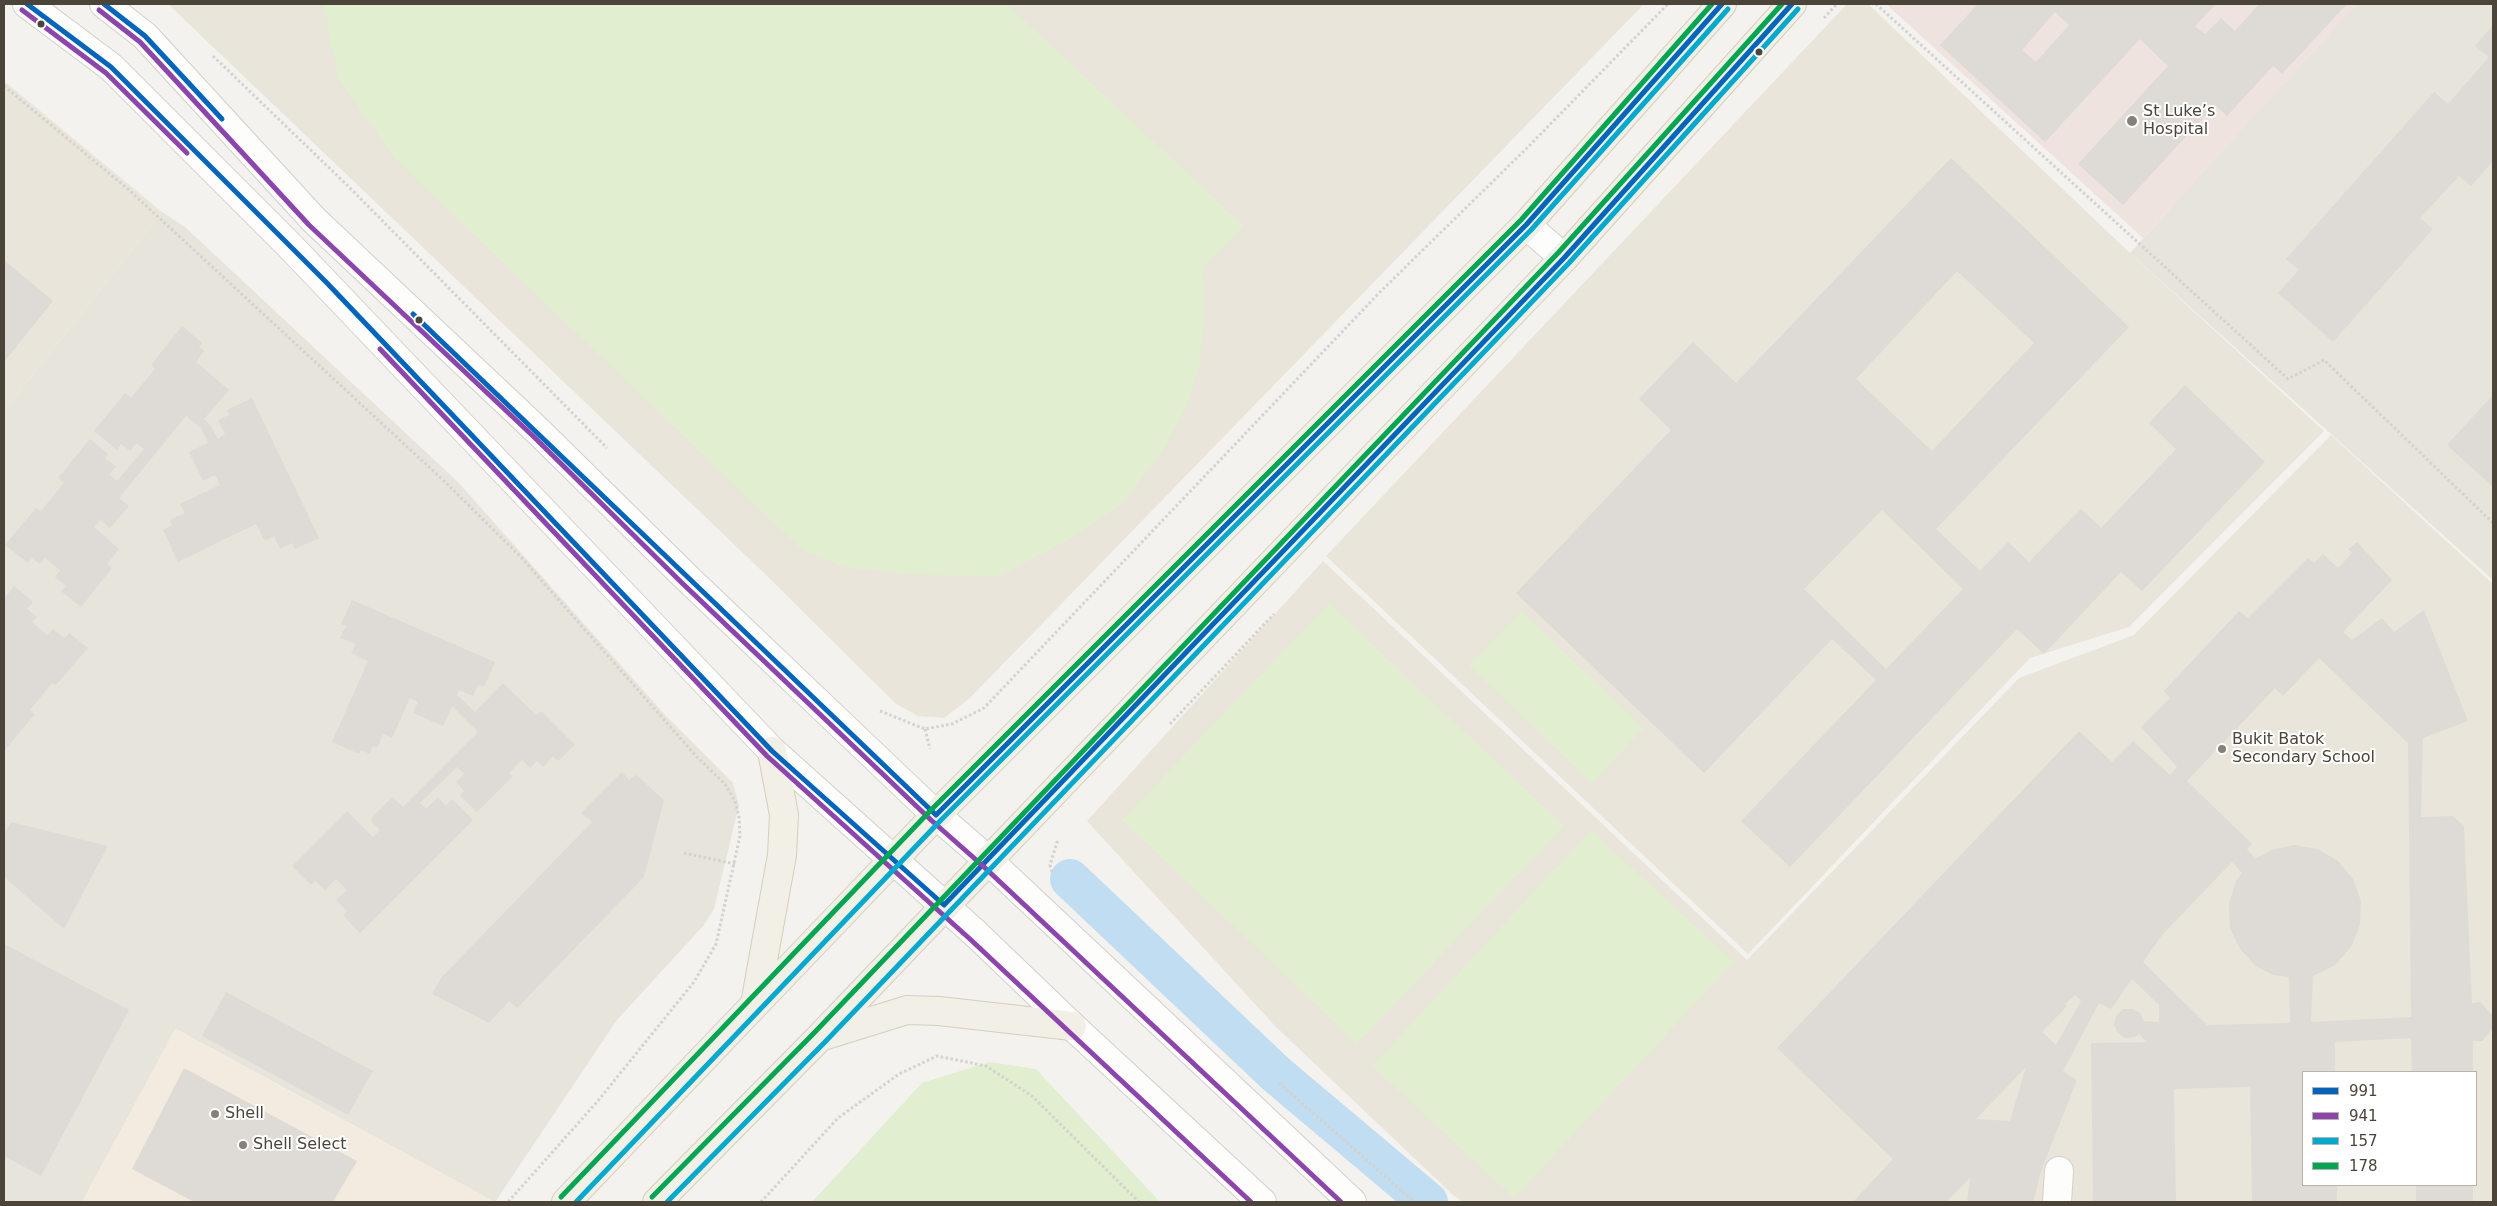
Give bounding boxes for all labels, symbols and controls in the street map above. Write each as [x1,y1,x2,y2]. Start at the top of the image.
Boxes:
unlabelled marker [36,19,46,29]
unlabelled marker [1754,47,1764,57]
place label: St Luke’s Hospital [2143,102,2215,140]
marker: St Luke’s Hospital [2125,114,2139,128]
unlabelled marker [414,315,424,325]
place label: Bukit Batok Secondary School [2232,730,2375,768]
marker: Bukit Batok Secondary School [2216,743,2228,755]
legend [2302,1071,2477,1186]
text: 991 [2349,1082,2378,1100]
place label: Shell [225,1104,264,1124]
text: 941 [2349,1107,2378,1125]
marker: Shell [209,1108,221,1120]
text: 157 [2349,1132,2378,1150]
place label: Shell Select [253,1135,346,1155]
marker: Shell Select [237,1139,249,1151]
text: 178 [2349,1157,2378,1175]

